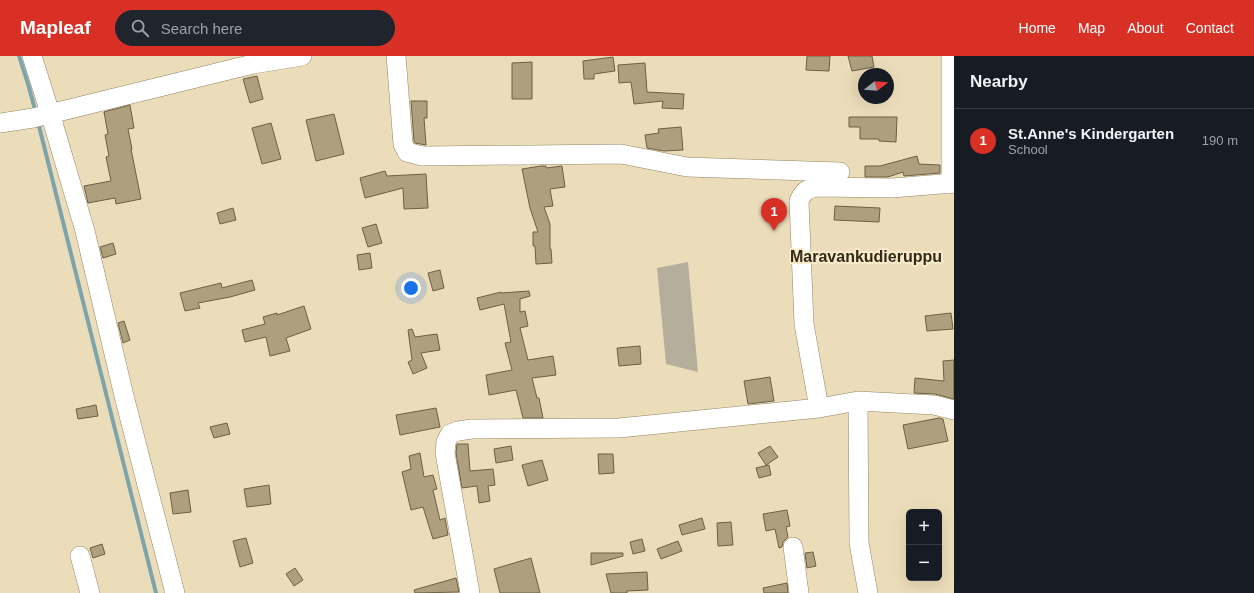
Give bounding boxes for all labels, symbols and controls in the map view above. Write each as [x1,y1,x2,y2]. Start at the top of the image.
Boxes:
search box [115,10,395,46]
text: Mapleaf [20,17,91,38]
icon: search [129,17,151,39]
text: Search here [161,20,242,37]
text: Home [1019,20,1056,36]
text: Map [1078,20,1105,36]
text: About [1127,20,1164,36]
text: Contact [1186,20,1234,36]
north arrow [858,68,894,104]
text: Nearby [970,72,1028,91]
text: St.Anne's Kindergarten [1008,125,1174,142]
text: 1 [979,133,987,148]
text: 190 m [1202,133,1238,148]
text: School [1008,142,1048,157]
pin: 1 [761,198,787,231]
district label: Maravankudieruppu [790,248,942,265]
your location [401,278,421,298]
map controls [906,509,942,581]
button: + [906,509,942,545]
button: − [906,545,942,581]

